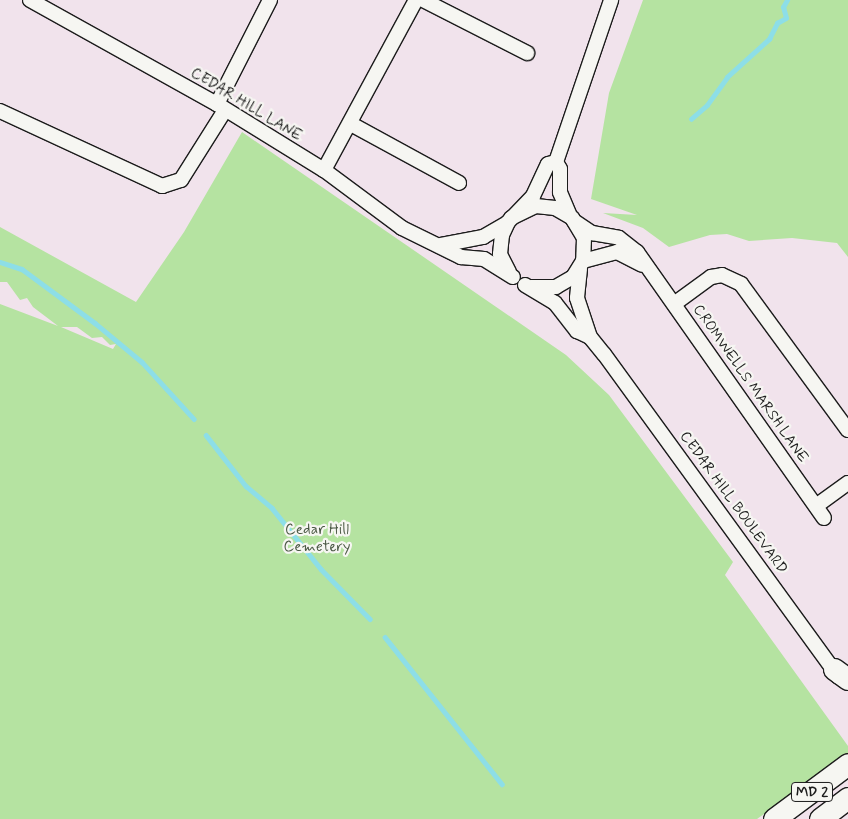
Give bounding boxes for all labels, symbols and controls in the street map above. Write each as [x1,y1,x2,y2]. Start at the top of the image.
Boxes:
street label: CEDAR HILL LANE [185,64,307,146]
street label: CROMWELLS MARSH LANE [689,302,811,466]
street label: CEDAR HILL BOULEVARD [674,427,792,579]
park label: Cedar Hill Cemetery [284,521,350,556]
road number: MD 2 [791,780,833,804]

